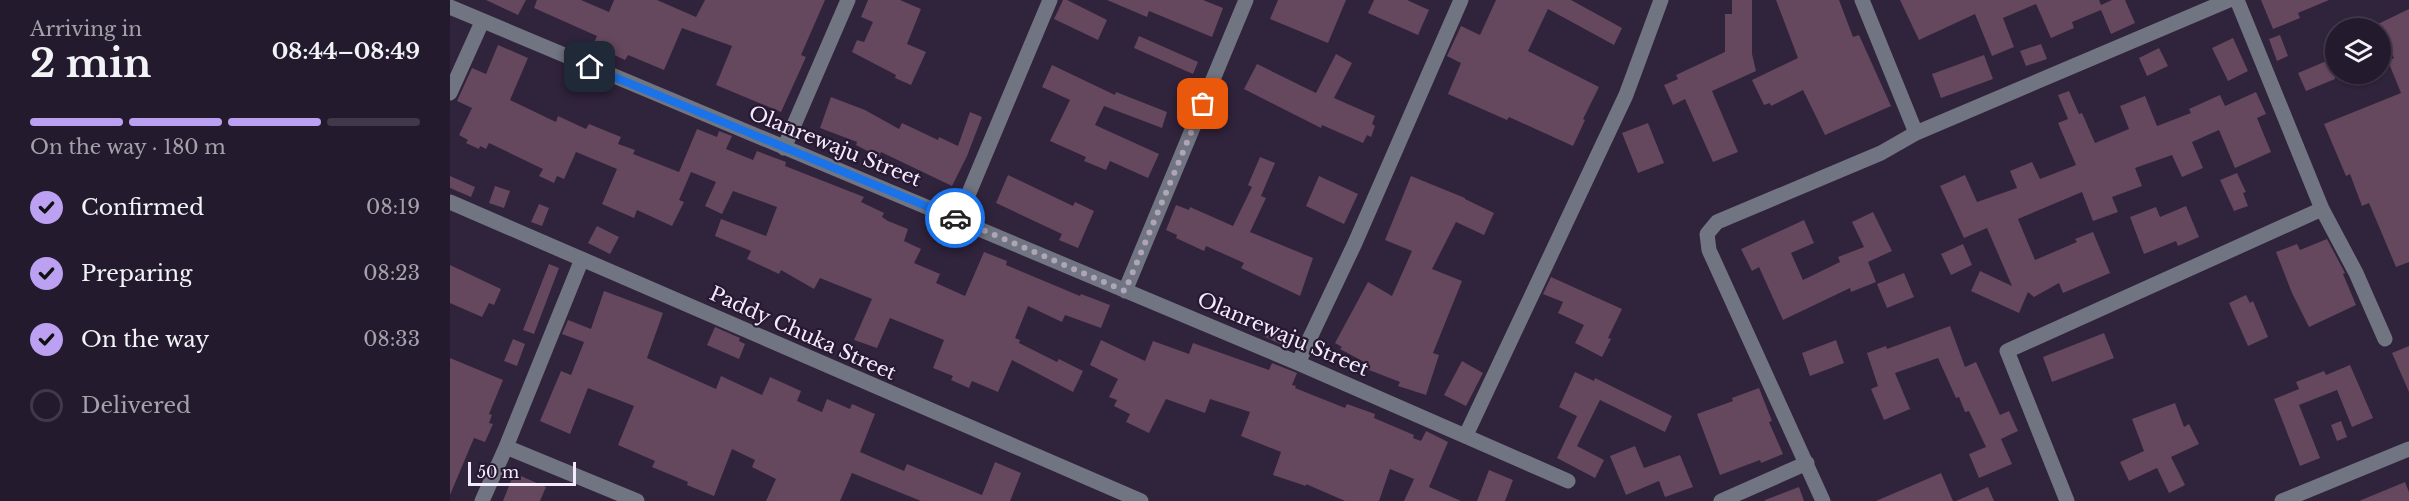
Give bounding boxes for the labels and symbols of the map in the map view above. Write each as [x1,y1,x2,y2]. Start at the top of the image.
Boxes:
pin [564,41,615,92]
pin [1177,78,1228,129]
street label: Olanrewaju Street [745,100,925,192]
courier [925,188,985,248]
street label: Paddy Chuka Street [706,281,900,385]
street label: Olanrewaju Street [1194,287,1373,381]
scale bar [468,459,576,486]

